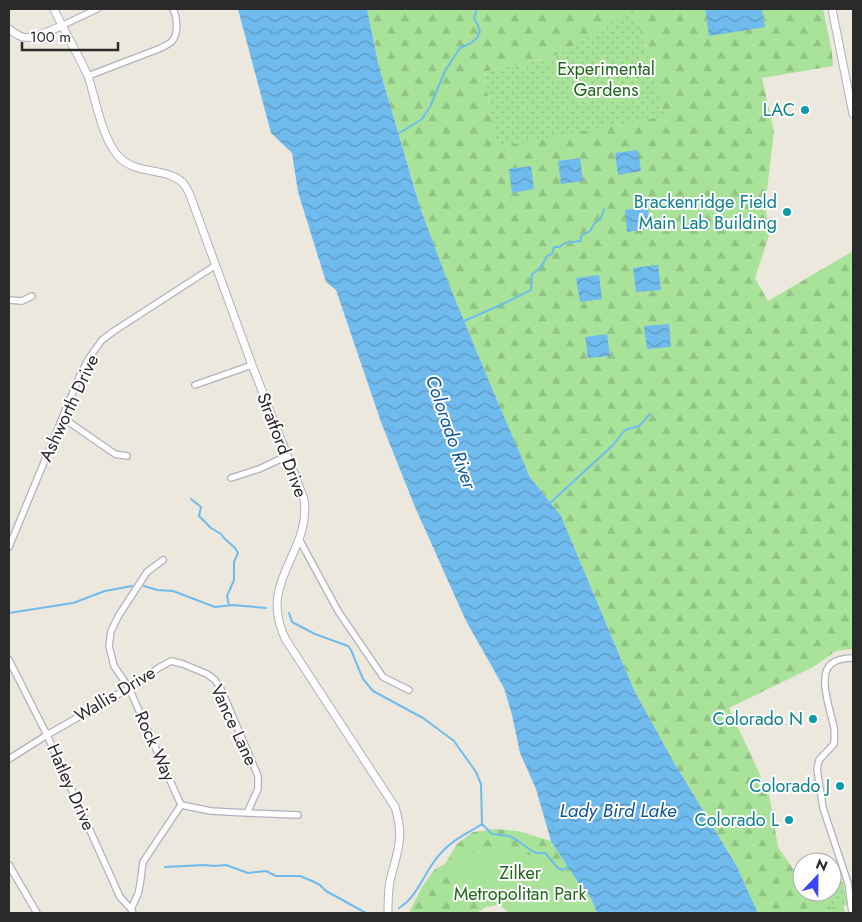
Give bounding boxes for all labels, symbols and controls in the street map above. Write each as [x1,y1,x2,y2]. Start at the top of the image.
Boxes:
scale bar [22,20,119,52]
text: 100 m [30,26,71,48]
park label: Experimental Gardens [557,56,655,103]
place label: LAC [763,97,795,123]
marker: LAC [799,104,811,116]
place label: Brackenridge Field Main Lab Building [634,189,777,236]
marker: Brackenridge Field Main Lab Building [781,206,793,218]
street label: Ashworth Drive [33,350,105,466]
water label: Colorado River [419,371,484,494]
street label: Stratford Drive [250,389,314,501]
street label: Wallis Drive [70,660,160,728]
street label: Vance Lane [204,680,264,770]
place label: Colorado N [713,706,803,732]
street label: Rock Way [128,707,182,785]
marker: Colorado N [807,713,819,725]
street label: Hatley Drive [40,740,102,834]
place label: Colorado J [749,773,830,799]
marker: Colorado J [834,780,846,792]
water label: Lady Bird Lake [560,797,677,824]
place label: Colorado L [694,807,779,833]
marker: Colorado L [783,814,795,826]
north arrow [792,852,842,902]
text: N [813,854,831,876]
park label: Zilker Metropolitan Park [454,860,586,907]

